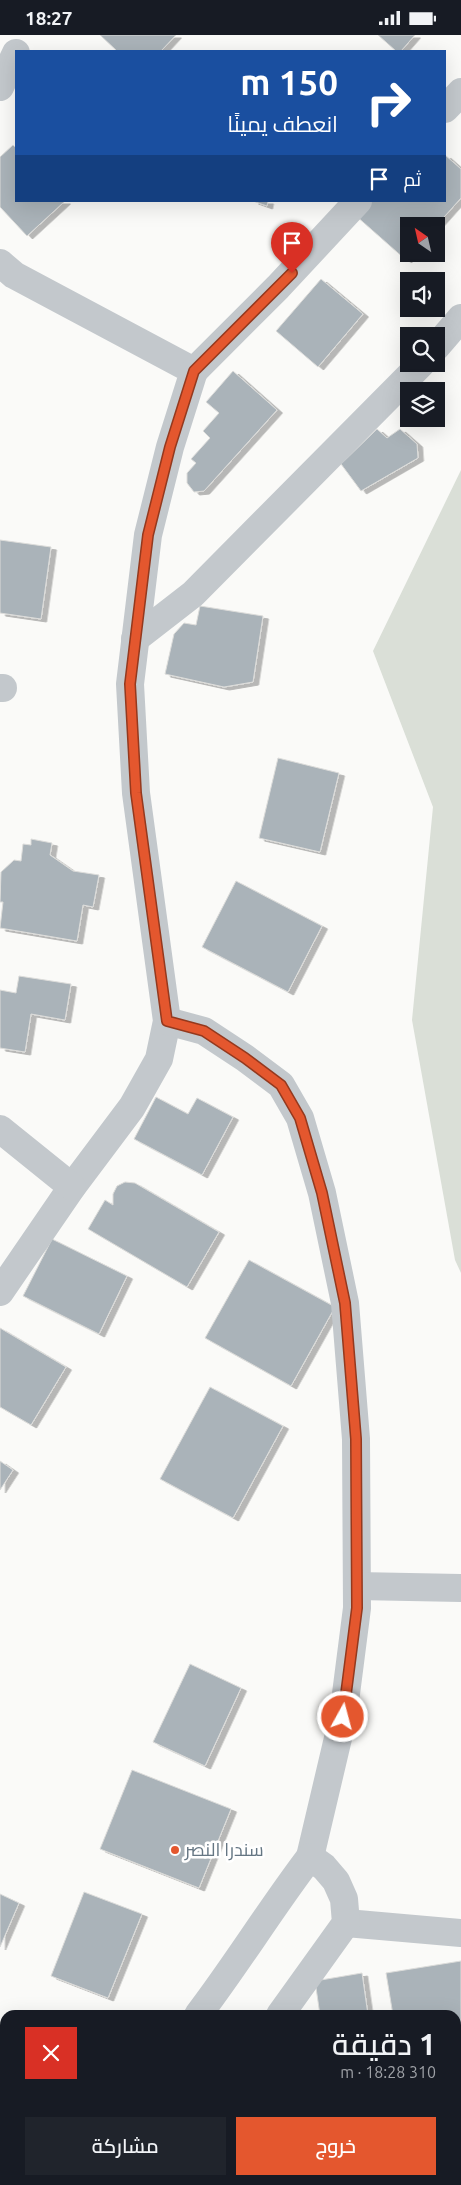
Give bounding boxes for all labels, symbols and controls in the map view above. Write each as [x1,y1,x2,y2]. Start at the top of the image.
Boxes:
text: 18:27 [25,7,73,29]
text: 150 m [240,62,338,102]
icon: right [356,70,421,135]
text: انعطف يمينًا [227,111,338,136]
icon: arrive [365,165,393,193]
text: ثم [403,168,421,190]
north arrow [400,217,445,263]
map controls [400,217,445,427]
pin [271,222,313,273]
icon: arrive [278,229,306,257]
button: sound [400,272,445,317]
button: search [400,327,445,372]
button: layers [400,382,445,427]
position arrow [316,1690,368,1742]
place label: سندرا النصر [184,1839,264,1861]
marker: سندرا النصر [169,1844,181,1856]
button: close [25,2027,77,2079]
text: 1 دقيقة [332,2027,436,2061]
text: 310 m · 18:28 [340,2063,436,2081]
button: مشاركة [25,2117,226,2175]
button: خروج [236,2117,436,2175]

